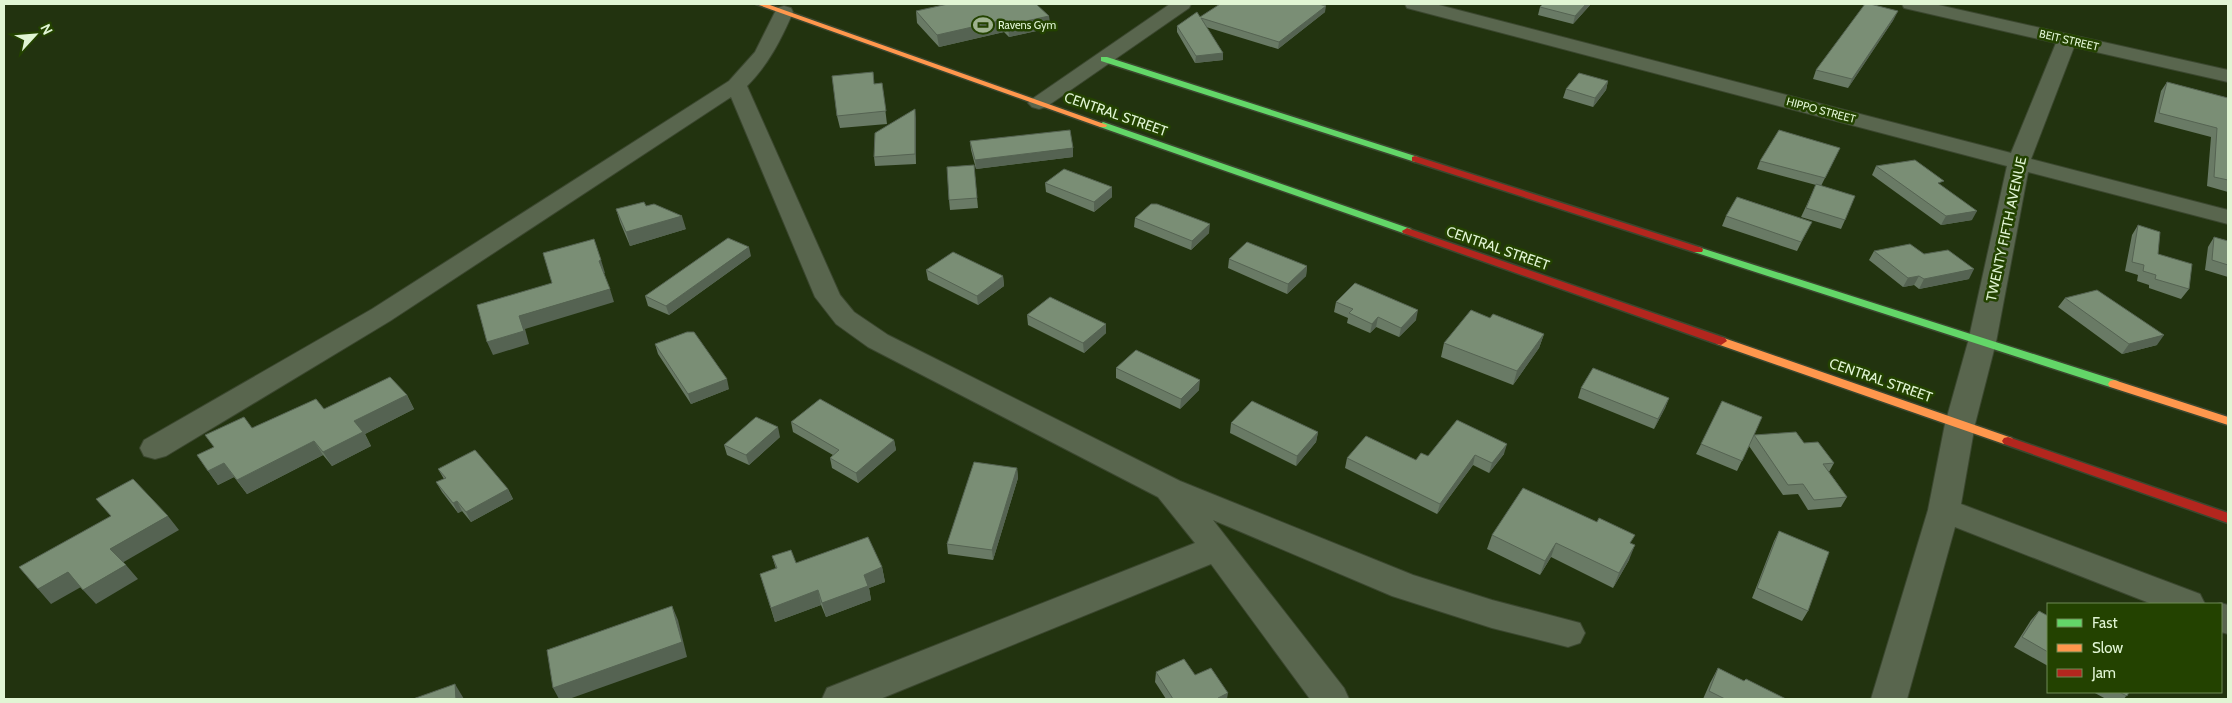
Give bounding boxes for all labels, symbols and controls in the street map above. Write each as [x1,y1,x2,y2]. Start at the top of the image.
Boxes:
north arrow [10,10,60,60]
sports icon: Ravens Gym [972,14,994,36]
place label: Ravens Gym [998,18,1057,32]
text: N [36,21,57,38]
street label: BEIT STREET [2038,26,2100,54]
street label: CENTRAL STREET [1062,88,1170,140]
street label: HIPPO STREET [1785,94,1857,126]
street label: TWENTY FIFTH AVENUE [1982,155,2030,303]
street label: CENTRAL STREET [1444,222,1552,274]
street label: CENTRAL STREET [1827,354,1935,406]
legend [2047,603,2222,693]
text: Fast [2092,614,2117,632]
text: Slow [2092,639,2123,657]
text: Jam [2091,664,2116,682]

